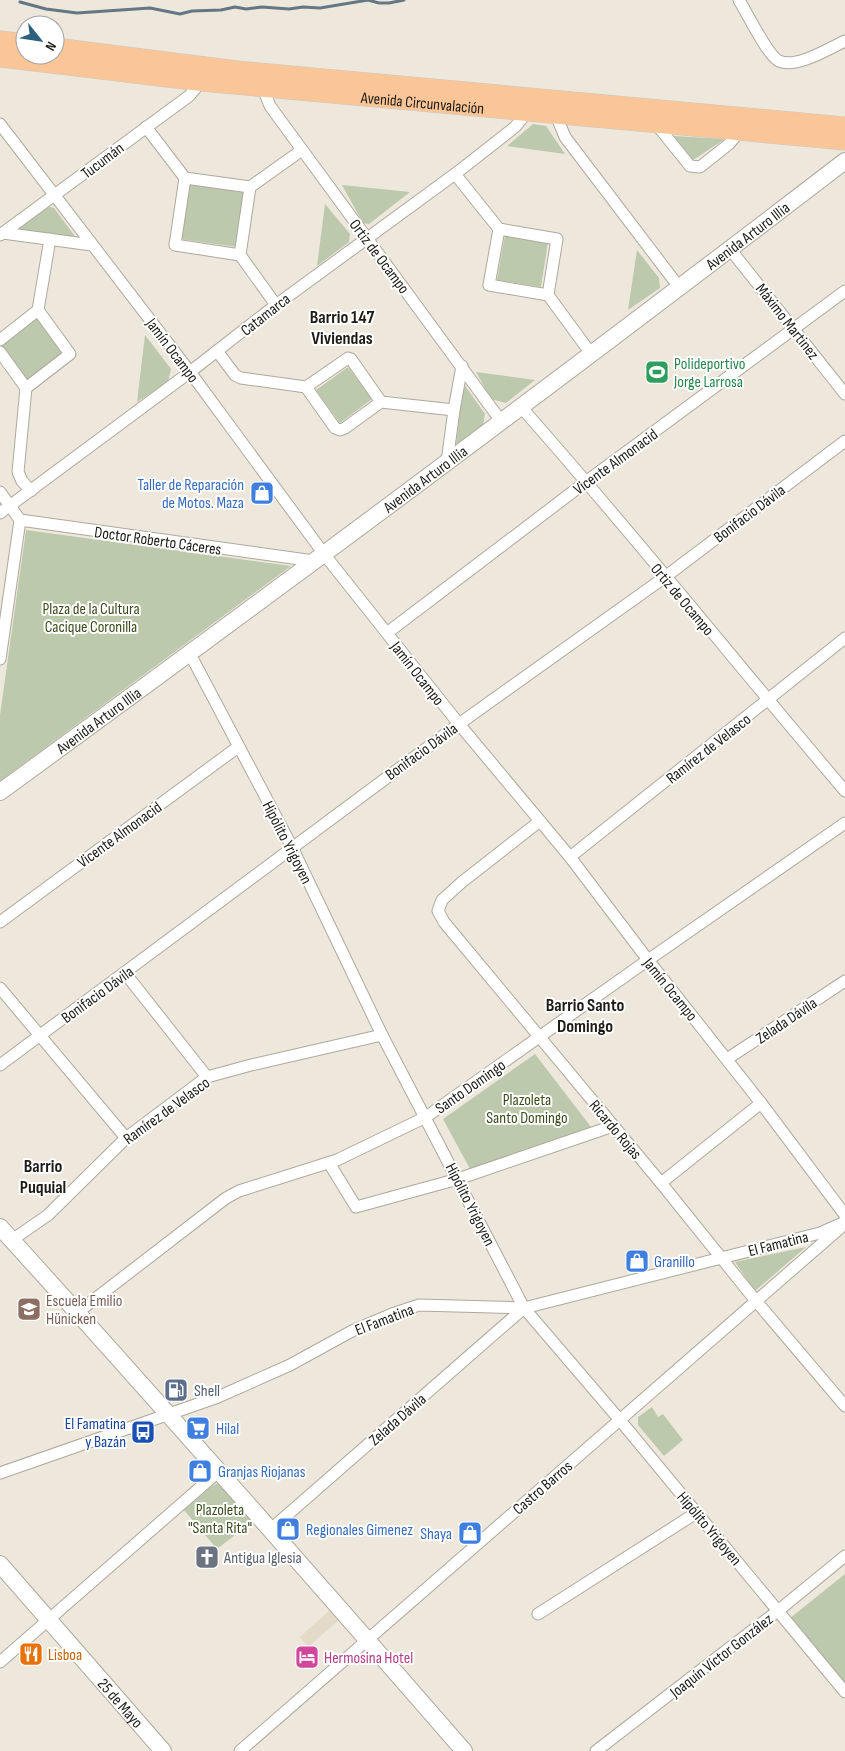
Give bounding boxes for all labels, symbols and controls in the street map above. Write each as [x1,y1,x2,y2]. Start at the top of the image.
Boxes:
north arrow [15,15,65,65]
text: N [42,39,60,54]
street label: Avenida Circunvalación [359,89,485,119]
street label: Tucumán [78,139,128,183]
street label: Avenida Arturo Illia [702,199,794,275]
street label: Ortiz de Ocampo [345,216,413,298]
street label: Máximo Martinez [751,280,823,364]
street label: Catamarca [237,290,295,340]
district label: Barrio 147 Viviendas [310,307,374,349]
street label: Jamín Ocampo [141,314,202,387]
place label: Polideportivo Jorge Larrosa [673,355,745,392]
sports icon: Polideportivo Jorge Larrosa [644,359,670,385]
street label: Vicente Almonacid [570,425,662,499]
street label: Avenida Arturo Illia [379,442,472,518]
place label: Taller de Reparación de Motos. Maza [137,476,244,513]
shop icon: Taller de Reparación de Motos. Maza [249,480,275,506]
street label: Bonifacio Dávila [710,481,790,547]
street label: Doctor Roberto Cáceres [93,523,223,560]
street label: Ortiz de Ocampo [646,560,717,640]
park label: Plaza de la Cultura Cacique Coronilla [42,600,140,637]
street label: Jamín Ocampo [385,637,448,710]
street label: Avenida Arturo Illia [53,684,145,759]
street label: Ramírez de Velasco [663,710,755,788]
street label: Bonifacio Dávila [382,720,462,785]
street label: Vicente Almonacid [74,798,166,872]
street label: Hipólito Yrigoyen [258,798,316,887]
street label: Jamín Ocampo [638,954,701,1025]
street label: Bonifacio Dávila [58,963,138,1028]
street label: Zelada Dávila [753,994,821,1049]
district label: Barrio Santo Domingo [546,995,625,1037]
street label: Santo Domingo [432,1056,510,1118]
street label: Ramírez de Velasco [120,1073,214,1149]
park label: Plazoleta Santo Domingo [486,1091,568,1128]
street label: Ricardo Rojas [585,1096,645,1164]
district label: Barrio Puquial [20,1156,66,1198]
street label: Hipólito Yrigoyen [441,1160,499,1249]
street label: El Famatina [746,1228,810,1261]
shop icon: Granillo [624,1248,650,1274]
place label: Granillo [654,1253,695,1272]
place label: Escuela Emilio Hünicken [46,1292,122,1329]
school or university icon: Escuela Emilio Hünicken [16,1296,42,1322]
street label: El Famatina [352,1301,417,1340]
fuel station icon: Shell [163,1377,189,1403]
place label: Shell [194,1382,220,1401]
street label: Zelada Dávila [366,1390,430,1450]
place label: El Famatina y Bazán [65,1415,126,1452]
supermarket icon: Hilal [185,1415,211,1441]
bus stop icon: El Famatina y Bazán [130,1419,156,1445]
place label: Hilal [216,1420,239,1439]
street label: Castro Barros [509,1457,577,1519]
shop icon: Granjas Riojanas [187,1458,213,1484]
place label: Granjas Riojanas [218,1463,306,1482]
street label: Hipólito Yrigoyen [673,1488,745,1570]
park label: Plazoleta "Santa Rita" [188,1501,252,1538]
shop icon: Regionales Gimenez [275,1516,301,1542]
shop icon: Shaya [457,1520,483,1546]
place label: Regionales Gimenez [306,1521,413,1540]
place label: Shaya [420,1525,452,1544]
church icon: Antigua Iglesia [194,1544,220,1570]
place label: Antigua Iglesia [223,1549,302,1568]
street label: Joaquín Víctor González [666,1610,777,1703]
restaurant icon: Lisboa [18,1641,44,1667]
hotel icon: Hermosina Hotel [294,1644,320,1670]
place label: Lisboa [48,1646,82,1665]
place label: Hermosina Hotel [324,1649,413,1668]
street label: 25 de Mayo [93,1675,146,1732]

